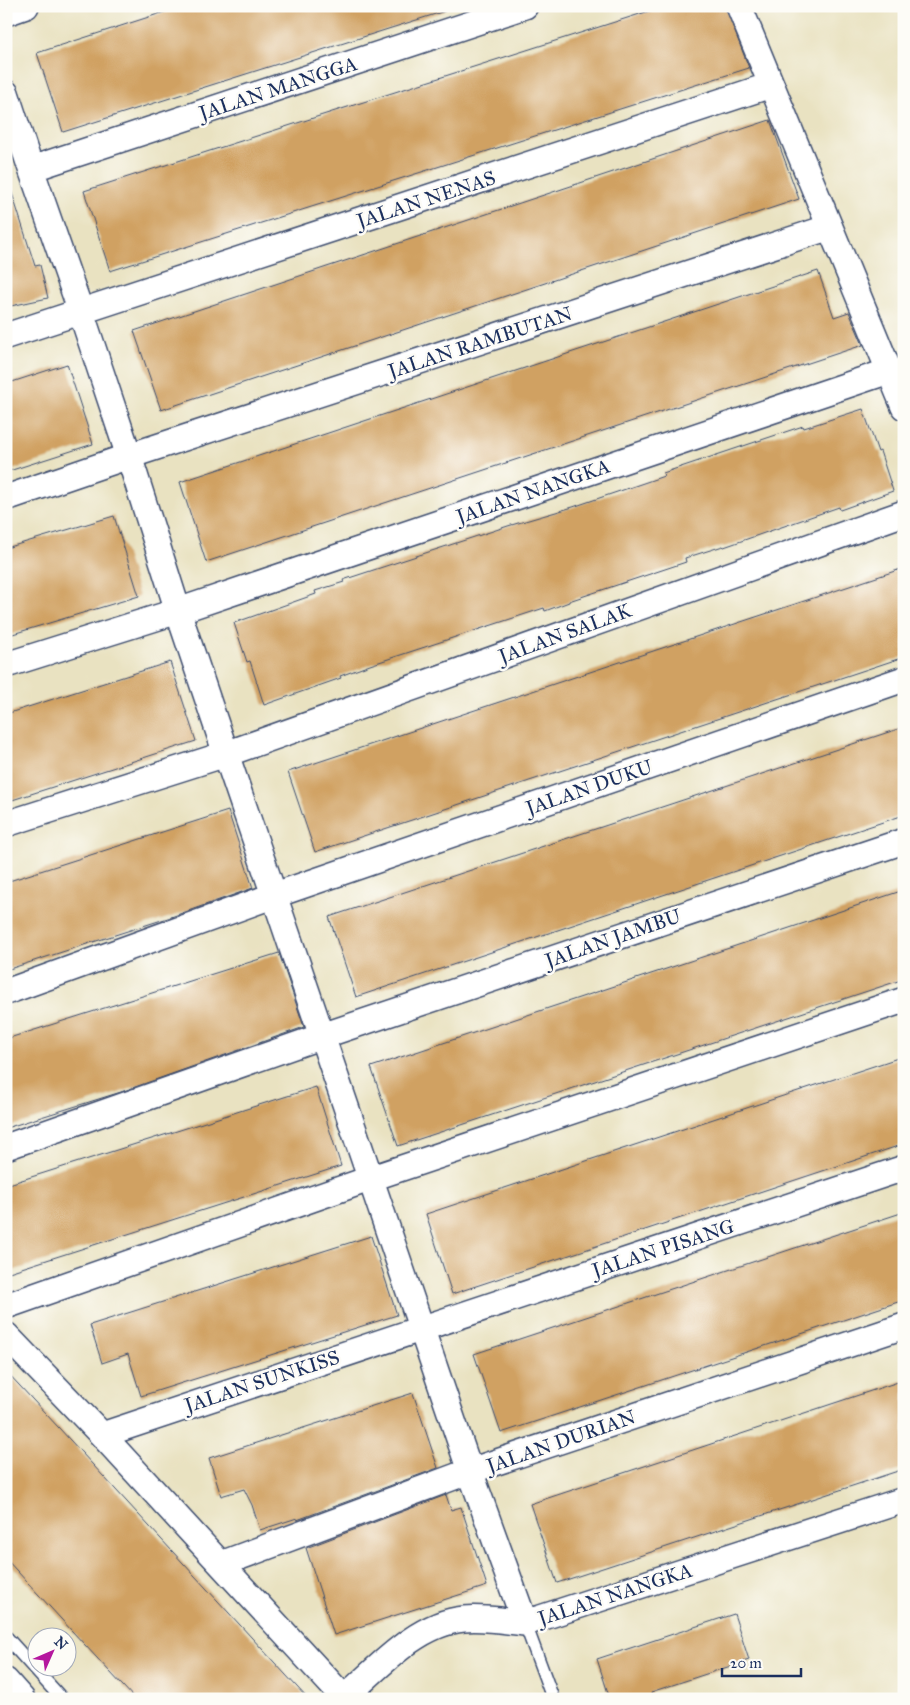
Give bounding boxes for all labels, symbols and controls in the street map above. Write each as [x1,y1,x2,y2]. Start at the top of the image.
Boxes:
street label: JALAN MANGGA [194,51,361,126]
street label: JALAN NENAS [352,165,499,234]
street label: JALAN RAMBUTAN [383,301,575,385]
street label: JALAN NANGKA [451,453,614,530]
street label: JALAN SALAK [493,598,636,670]
street label: JALAN DUKU [521,754,656,822]
street label: JALAN JAMBU [540,903,685,974]
street label: JALAN PISANG [587,1214,737,1284]
street label: JALAN SUNKISS [180,1345,343,1419]
street label: JALAN DURIAN [481,1404,639,1479]
street label: JALAN NANGKA [533,1558,696,1632]
north arrow [28,1628,78,1678]
text: N [51,1633,71,1653]
scale bar [722,1645,801,1677]
text: 20 m [730,1654,762,1672]

